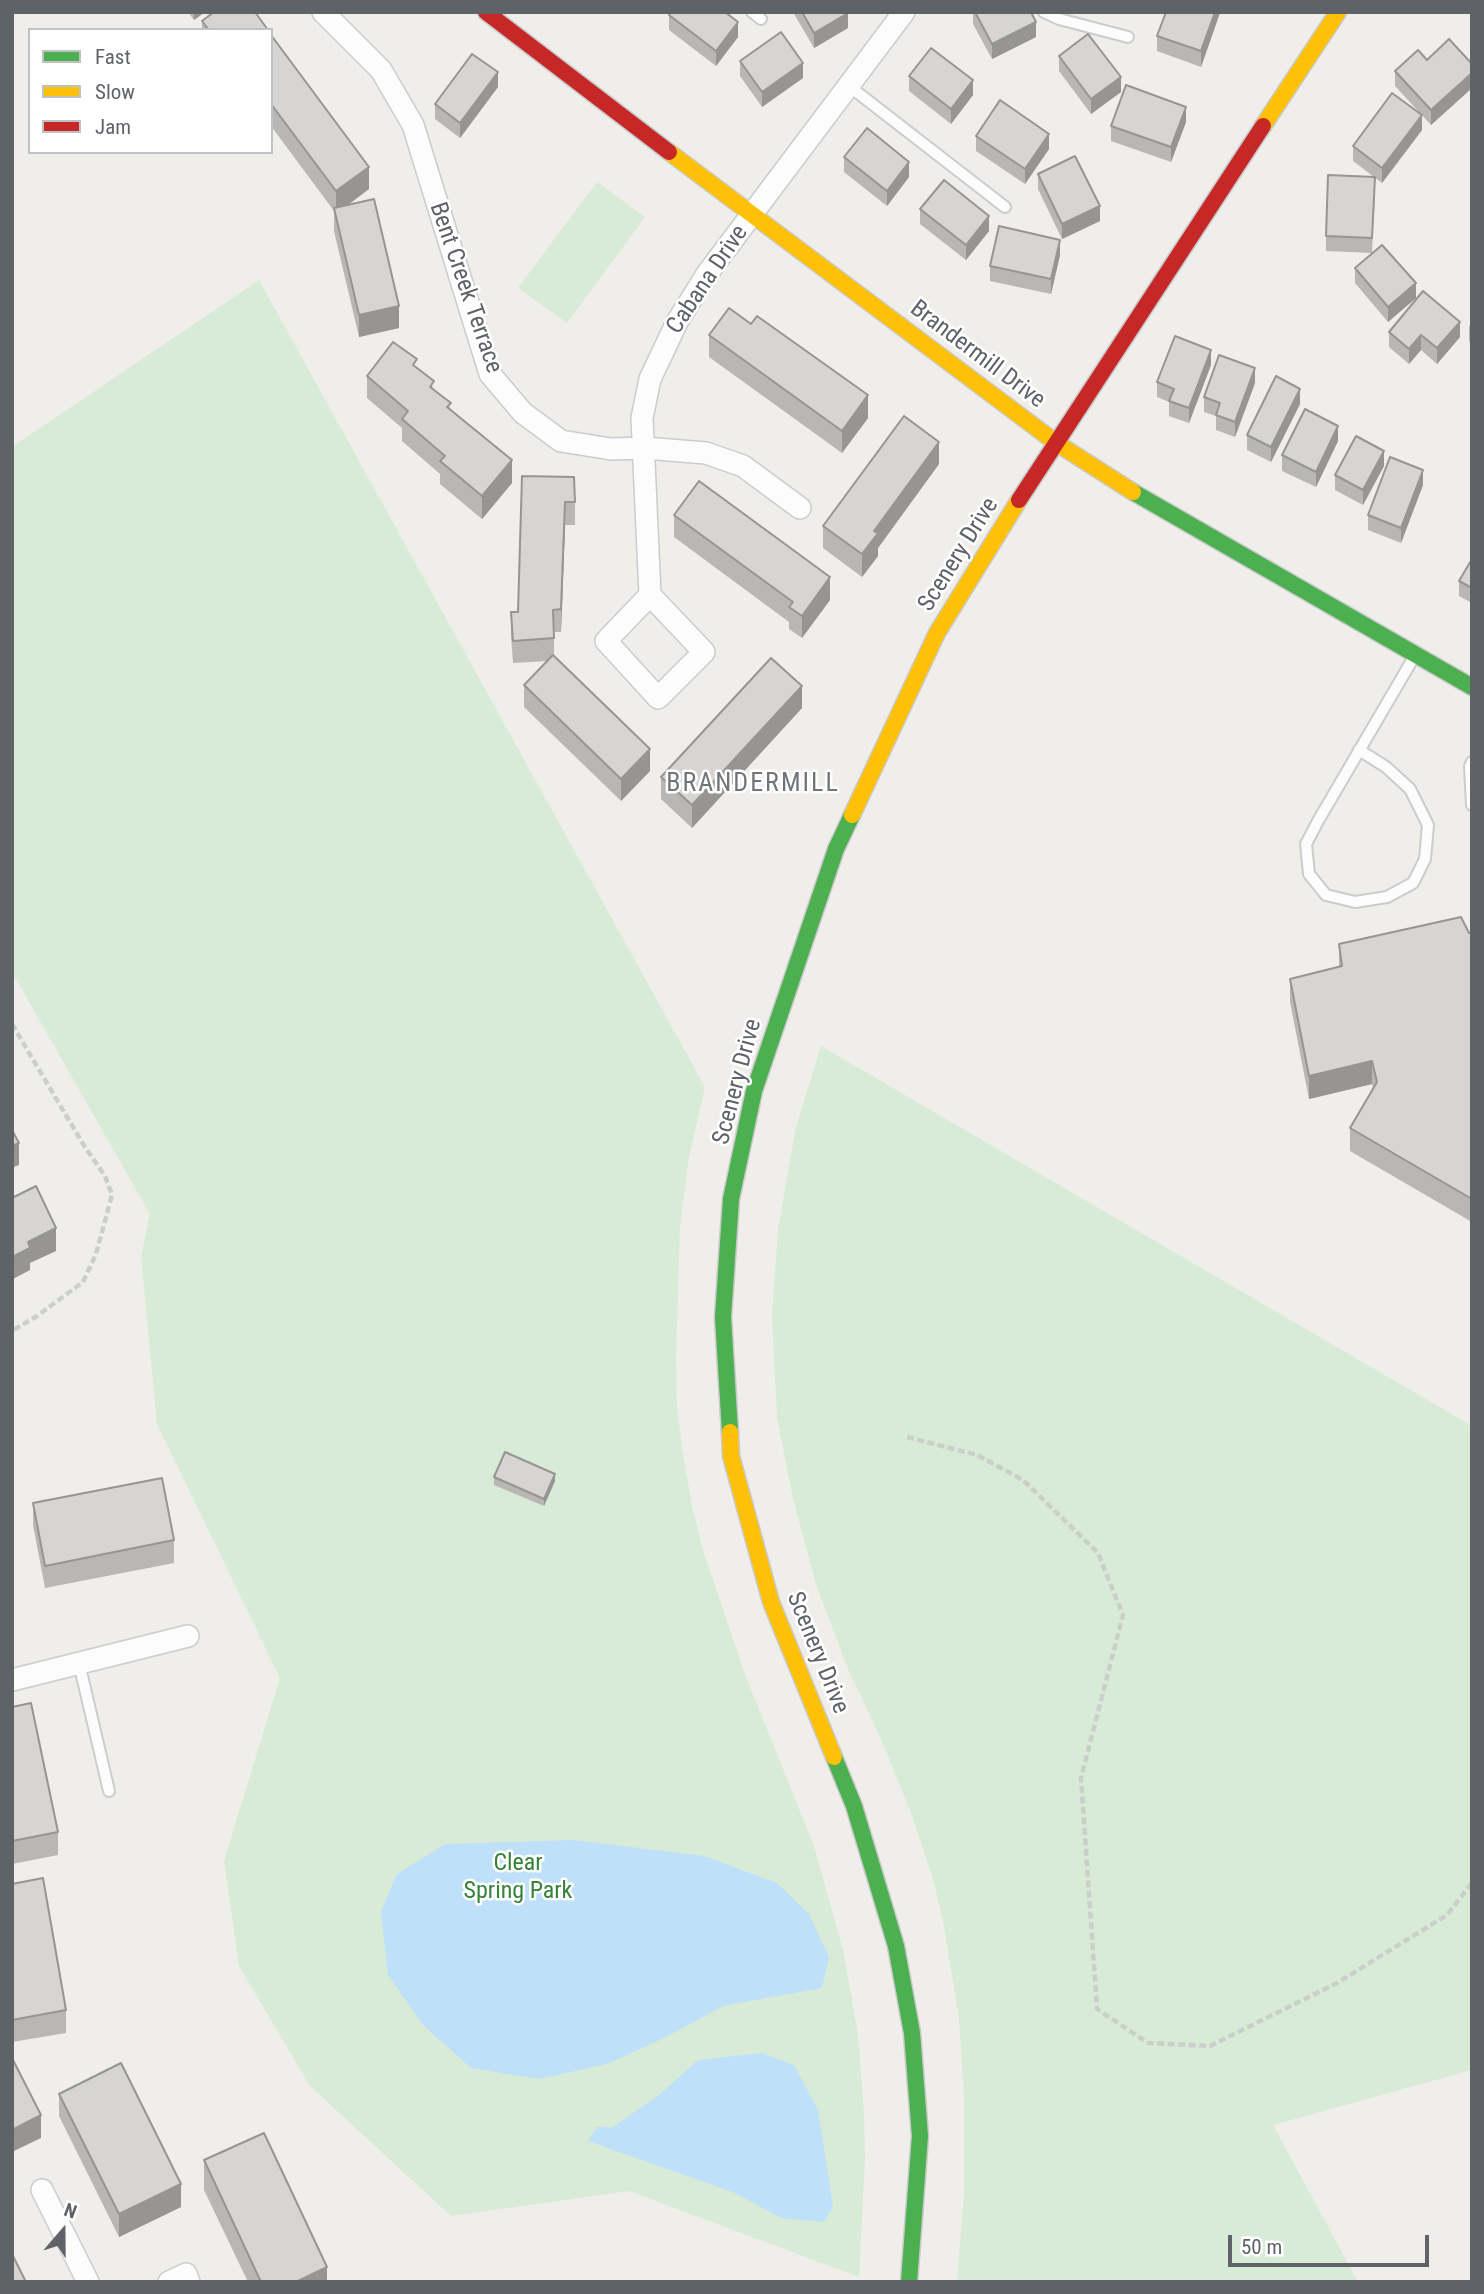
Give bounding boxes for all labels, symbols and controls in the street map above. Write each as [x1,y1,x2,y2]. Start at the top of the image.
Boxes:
legend [28,28,273,154]
text: Fast [95,45,131,69]
text: Slow [95,80,135,104]
text: Jam [95,115,131,139]
street label: Bent Creek Terrace [422,199,508,377]
street label: Cabana Drive [661,220,755,340]
street label: Brandermill Drive [904,295,1050,415]
street label: Scenery Drive [913,493,1005,617]
district label: BRANDERMILL [668,768,838,800]
street label: Scenery Drive [707,1016,769,1148]
street label: Scenery Drive [780,1588,854,1718]
park label: Clear Spring Park [464,1850,572,1906]
north arrow [28,2196,98,2266]
text: N [61,2198,80,2224]
scale bar [1232,2220,1433,2264]
text: 50 m [1241,2235,1282,2259]

